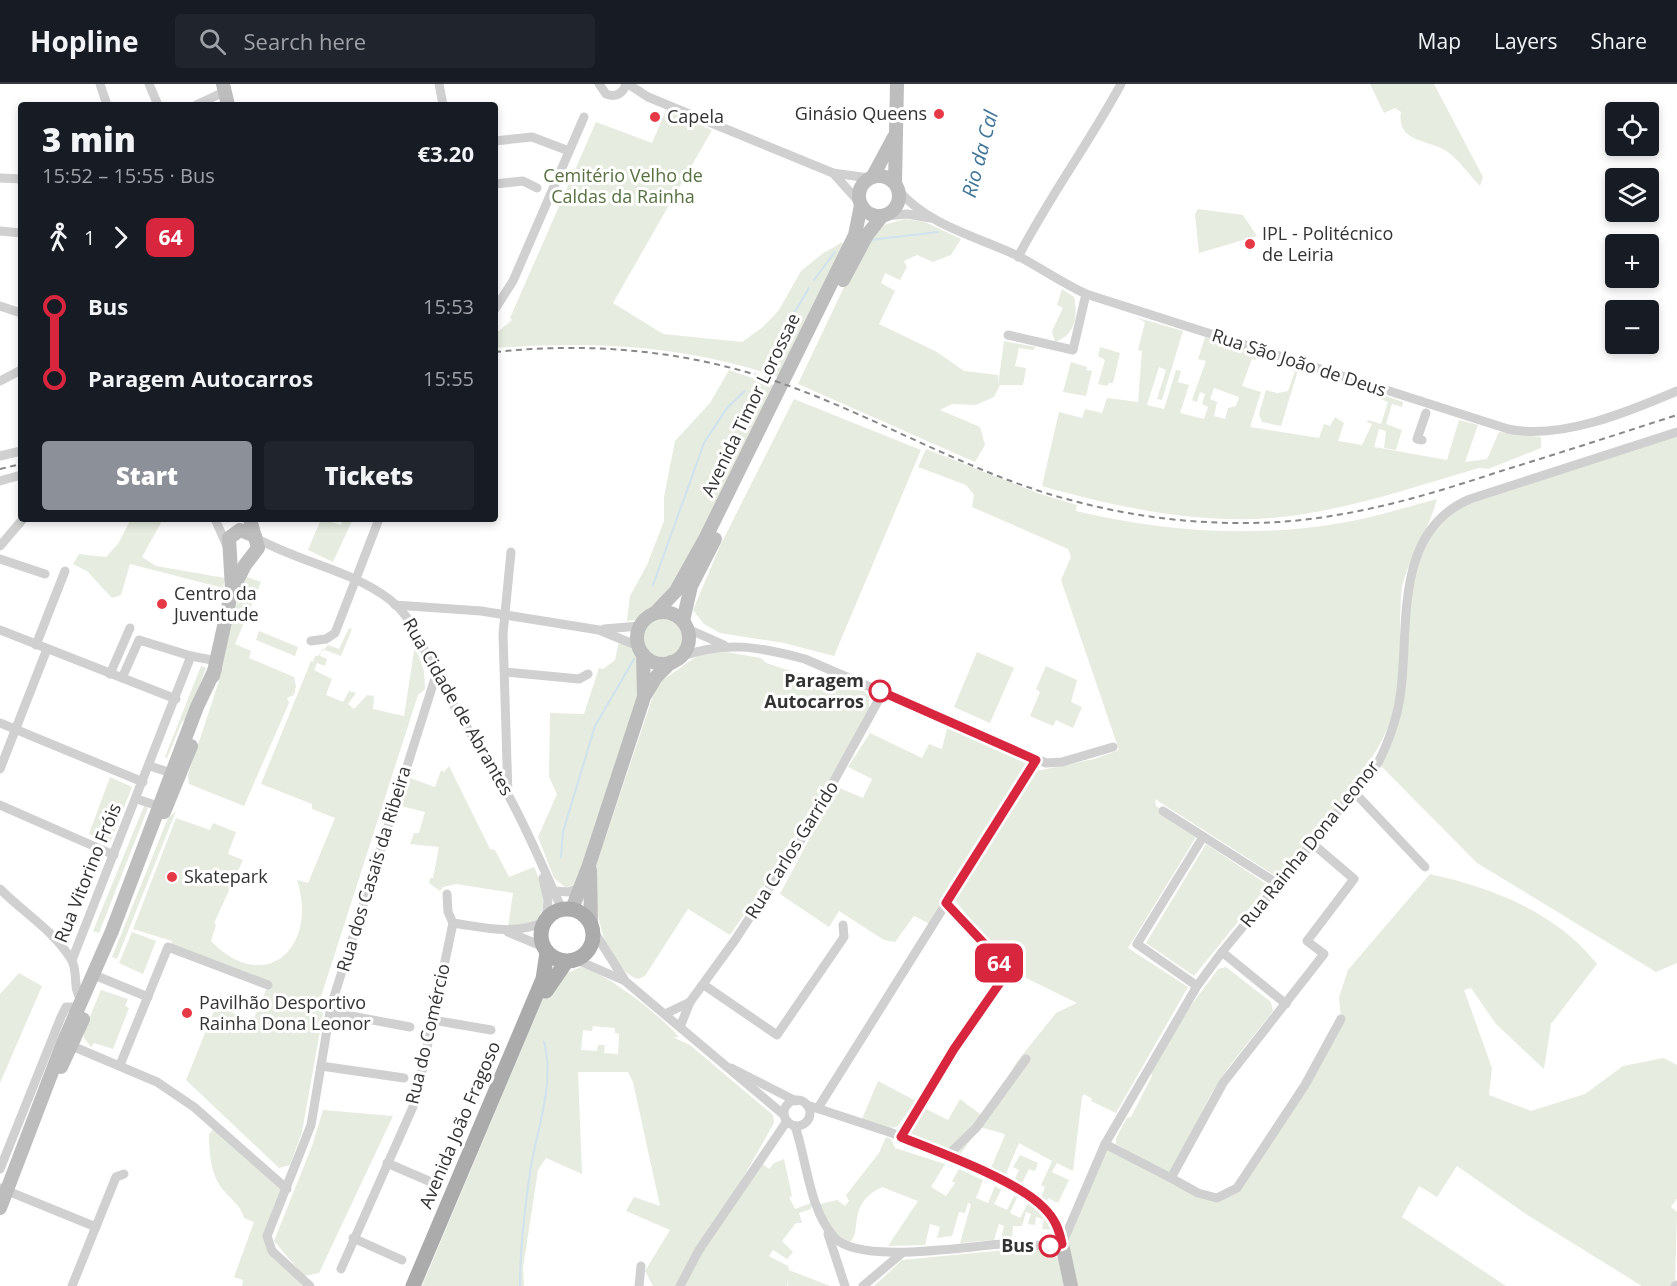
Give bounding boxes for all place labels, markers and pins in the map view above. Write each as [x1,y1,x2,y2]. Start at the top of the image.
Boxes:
place label: Ginásio Queens [795,101,927,125]
place label: Capela [667,104,724,128]
marker: Ginásio Queens [932,107,946,121]
marker: Capela [648,110,662,124]
place label: IPL - Politécnico de Leiria [1262,221,1393,266]
marker: IPL - Politécnico de Leiria [1243,237,1257,251]
place label: Centro da Juventude [172,581,259,626]
marker: Centro da Juventude [155,597,169,611]
place label: Paragem Autocarros [764,668,864,713]
marker: Paragem Autocarros [869,680,891,702]
place label: Skatepark [184,864,268,888]
marker: Skatepark [165,870,179,884]
place label: Pavilhão Desportivo Rainha Dona Leonor [199,990,371,1035]
marker: Pavilhão Desportivo Rainha Dona Leonor [180,1006,194,1020]
place label: Bus [1001,1233,1034,1257]
marker: Bus [1039,1235,1061,1257]

